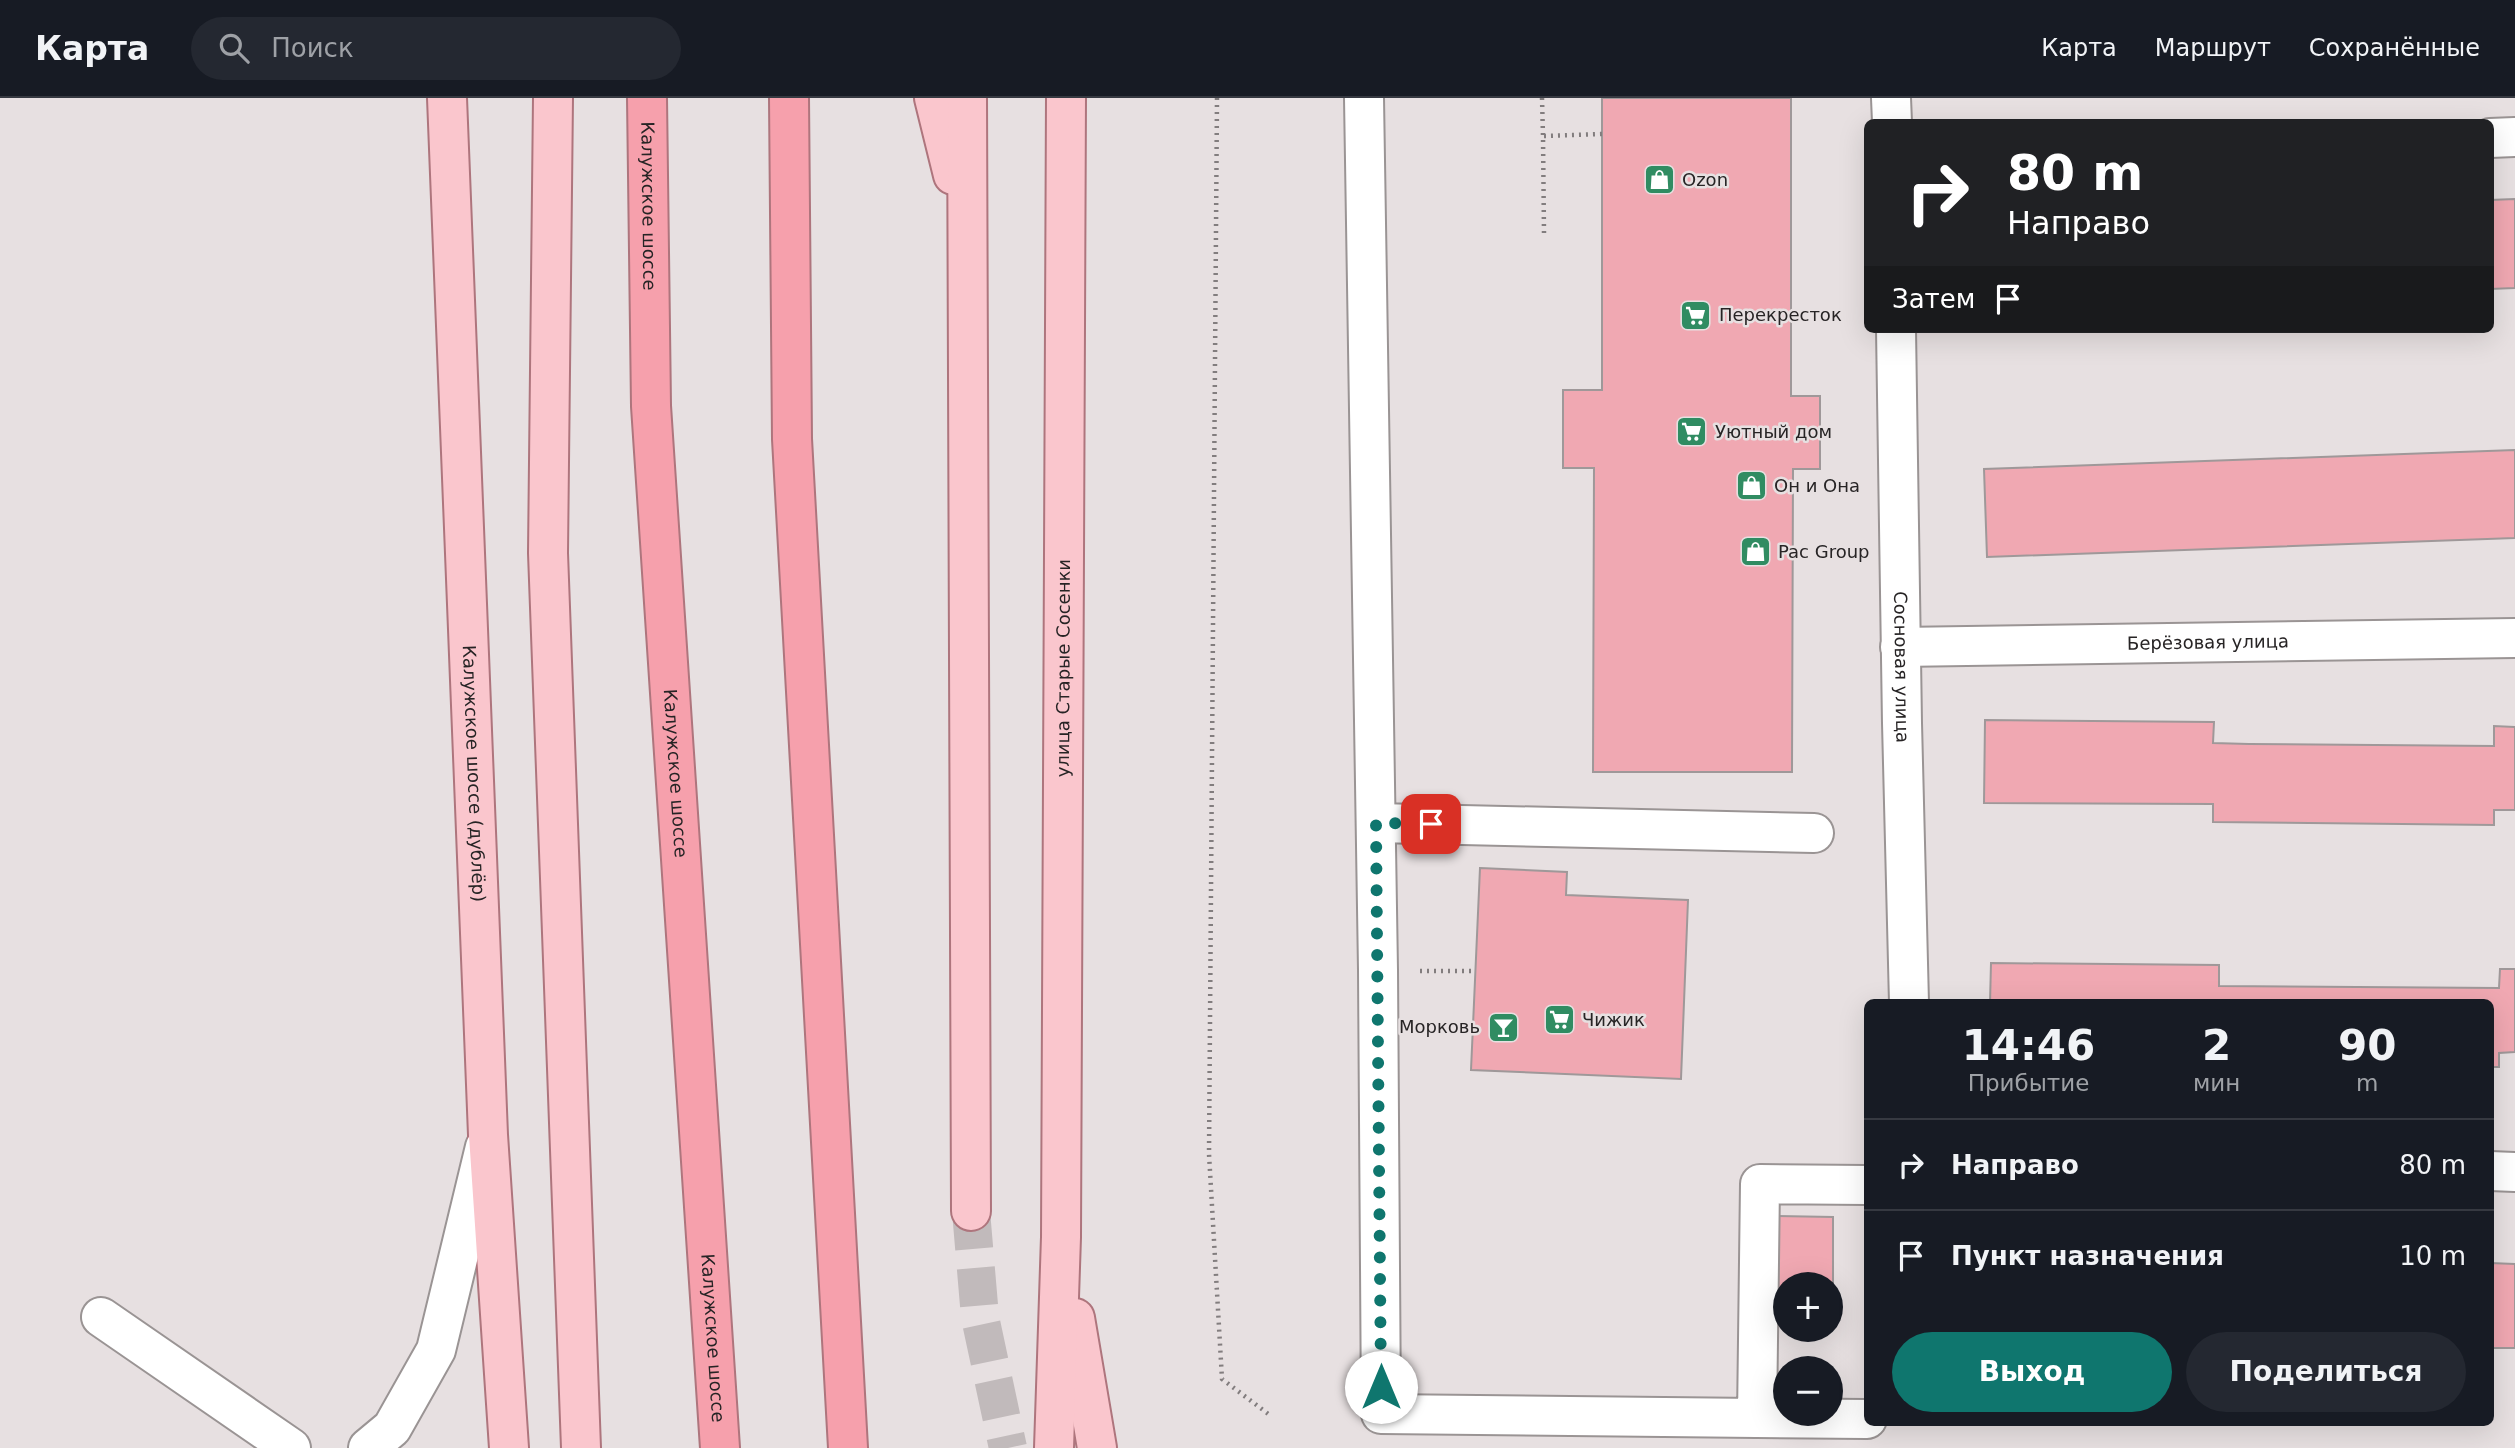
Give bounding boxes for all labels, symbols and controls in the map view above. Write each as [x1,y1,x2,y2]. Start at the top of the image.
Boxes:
search box [191,17,681,80]
text: Карта [35,29,149,68]
icon: search [215,29,253,67]
text: Поиск [271,33,354,63]
text: Карта [2041,34,2117,62]
text: Маршрут [2155,34,2271,62]
text: Сохранённые [2309,34,2480,62]
street label: Калужское шоссе [637,121,661,291]
text: 80 m [2007,145,2143,202]
icon: right [1892,147,1983,238]
shop icon: Ozon [1642,163,1676,197]
place label: Ozon [1682,169,1728,190]
text: Направо [2007,204,2150,242]
icon: arrive [1989,280,2027,318]
text: Затем [1892,284,1975,314]
supermarket icon: Перекресток [1679,298,1713,332]
place label: Перекресток [1719,304,1842,325]
supermarket icon: Уютный дом [1675,415,1709,449]
place label: Уютный дом [1715,421,1832,442]
shop icon: Он и Она [1734,469,1768,503]
place label: Он и Она [1774,475,1860,496]
shop icon: Pac Group [1738,535,1772,569]
place label: Pac Group [1778,541,1870,562]
street label: улица Старые Сосенки [1052,559,1074,777]
street label: Сосновая улица [1890,591,1913,743]
street label: Берёзовая улица [2127,630,2289,654]
street label: Калужское шоссе (дублёр) [459,645,490,902]
street label: Калужское шоссе [660,688,692,858]
pin [1401,794,1461,854]
icon: arrive [1412,805,1450,843]
supermarket icon: Чижик [1542,1003,1576,1037]
place label: Чижик [1582,1009,1645,1030]
bar icon: Морковь [1486,1010,1520,1044]
place label: Морковь [1399,1016,1480,1037]
text: 14:46 [1962,1021,2095,1070]
text: 2 [2202,1021,2231,1070]
text: 90 [2338,1021,2396,1070]
text: Прибытие [1968,1070,2089,1096]
text: мин [2193,1070,2240,1096]
text: m [2356,1070,2378,1096]
icon: right [1892,1146,1930,1184]
text: Направо [1951,1150,2079,1180]
text: 80 m [2399,1150,2466,1180]
icon: arrive [1892,1237,1930,1275]
text: Пункт назначения [1951,1241,2224,1271]
text: 10 m [2399,1241,2466,1271]
street label: Калужское шоссе [697,1253,729,1423]
map controls [1773,1272,1843,1426]
button: + [1773,1272,1843,1342]
button: Выход [1892,1332,2172,1412]
button: Поделиться [2186,1332,2466,1412]
position arrow [1344,1350,1418,1424]
button: − [1773,1356,1843,1426]

